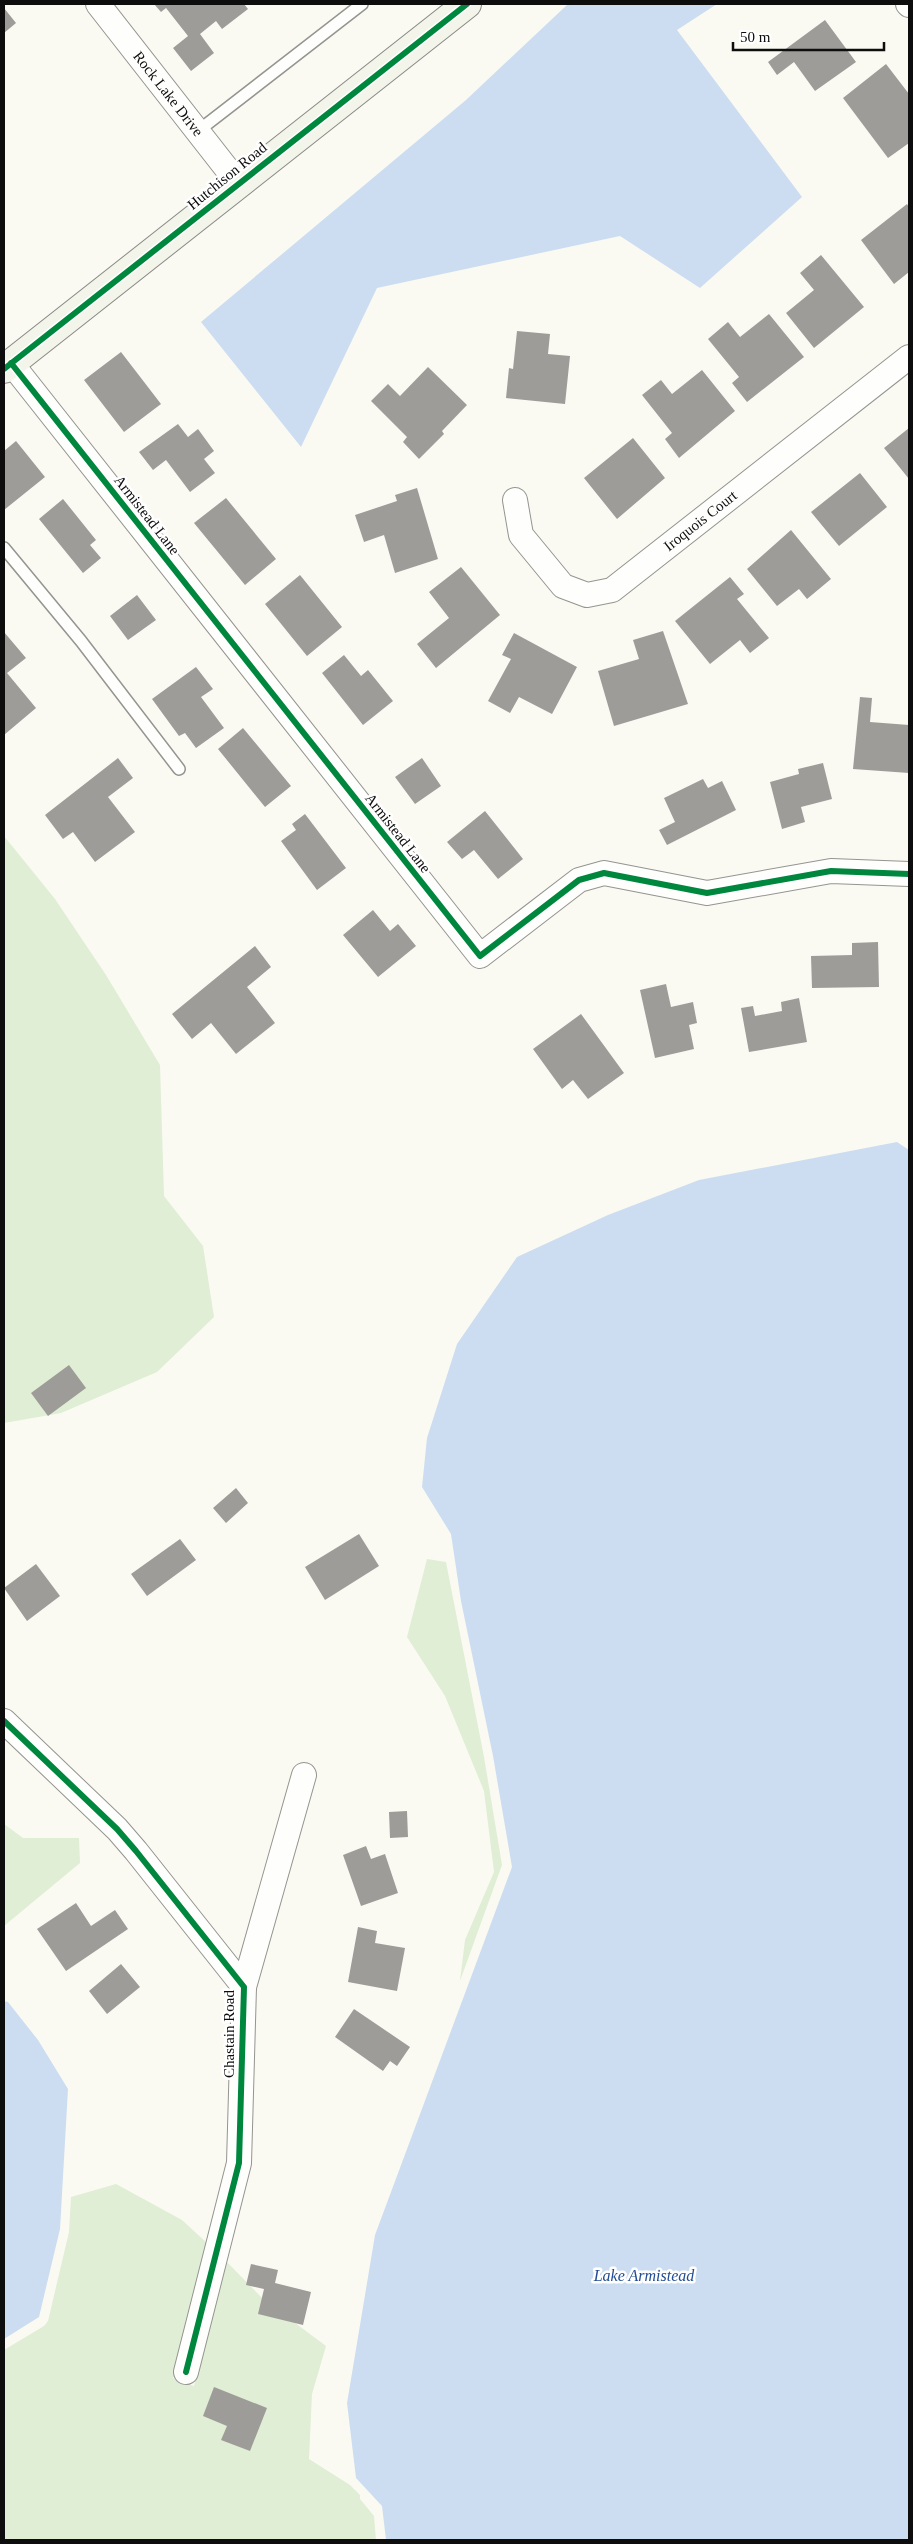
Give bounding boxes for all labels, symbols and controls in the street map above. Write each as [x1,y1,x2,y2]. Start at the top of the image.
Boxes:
scale bar [733,20,884,52]
text: 50 m [740,29,771,45]
street label: Rock Lake Drive [130,48,207,140]
street label: Hutchison Road [184,139,270,213]
street label: Armistead Lane [111,472,183,558]
street label: Iroquois Court [661,487,741,554]
street label: Armistead Lane [362,790,434,876]
street label: Chastain Road [221,1990,237,2078]
water label: Lake Armistead [593,2267,695,2284]

